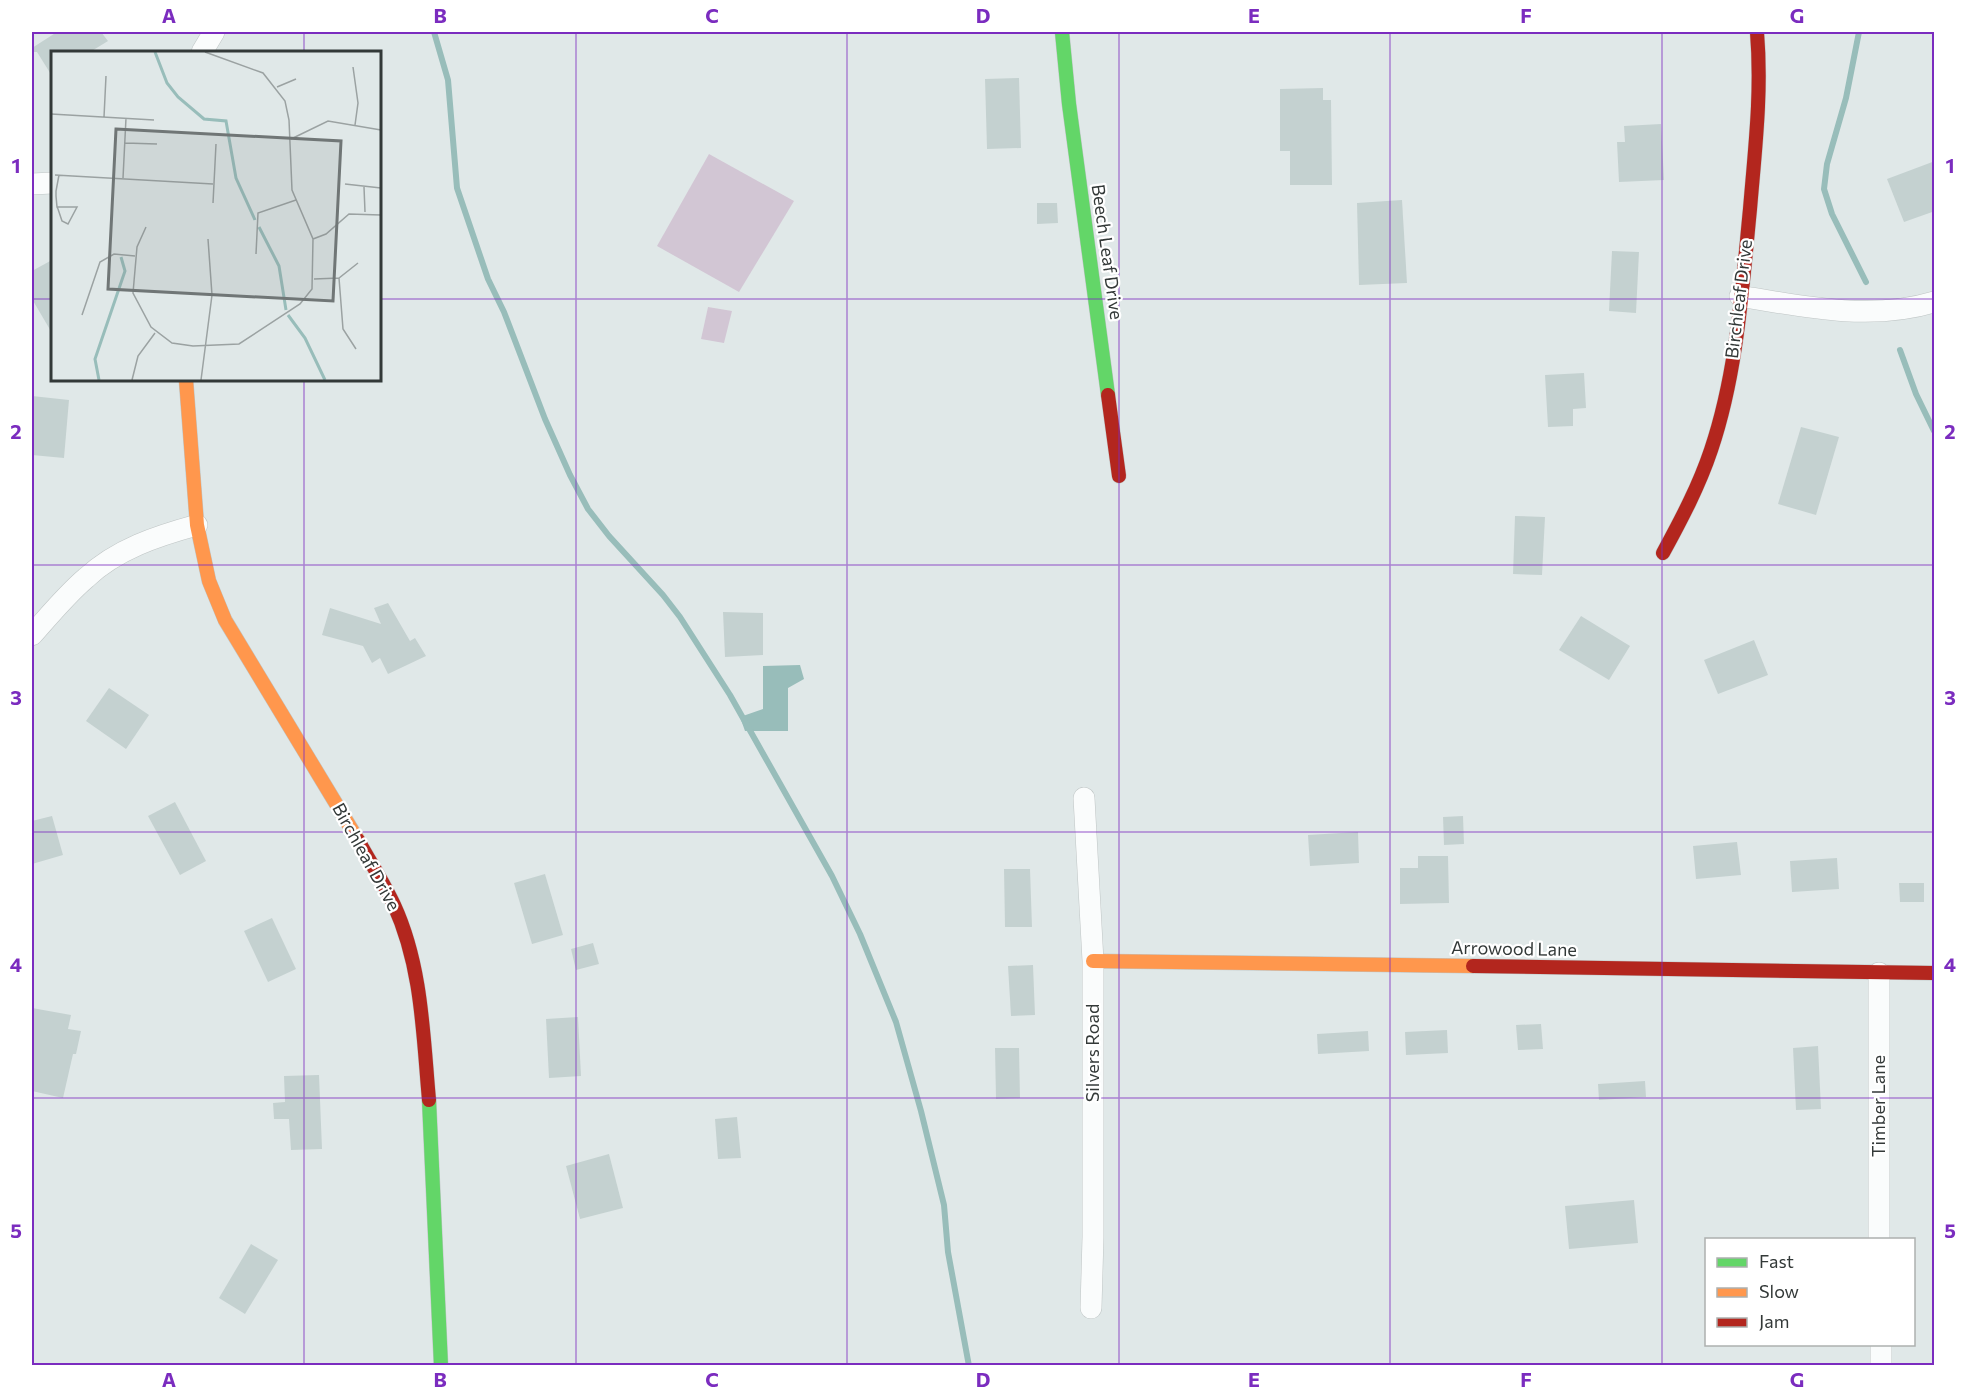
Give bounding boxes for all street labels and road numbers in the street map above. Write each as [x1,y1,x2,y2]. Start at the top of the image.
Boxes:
street label: Beech Leaf Drive [1088,183,1128,321]
street label: Birchleaf Drive [1720,238,1756,360]
street label: Birchleaf Drive [328,799,406,914]
street label: Arrowood Lane [1451,936,1577,960]
street label: Silvers Road [1081,1004,1103,1102]
street label: Timber Lane [1867,1055,1889,1157]

